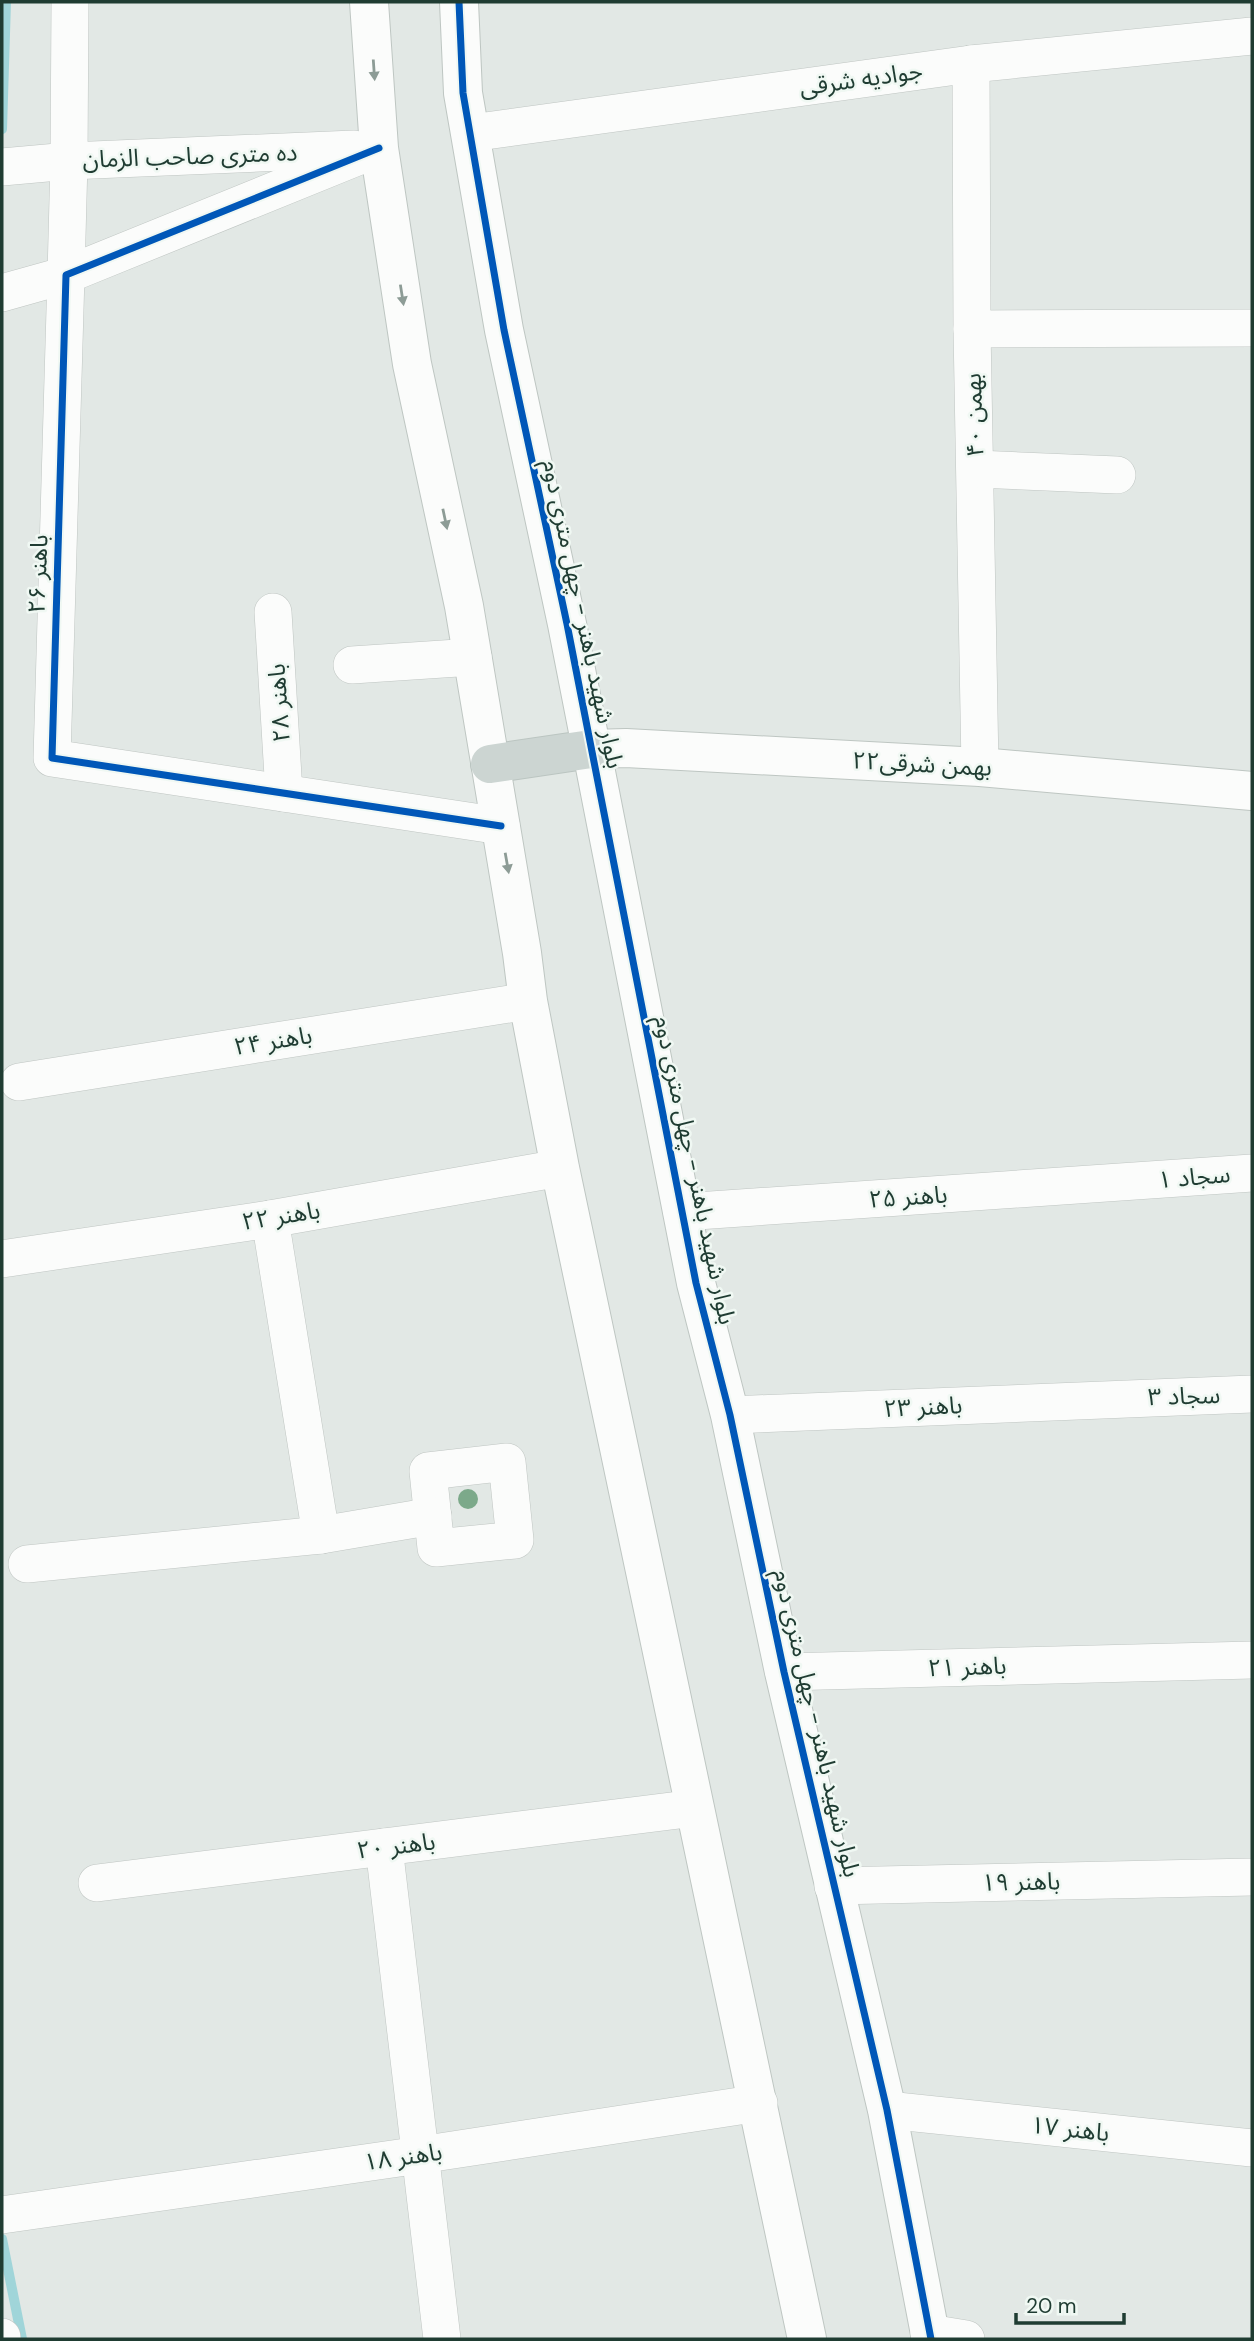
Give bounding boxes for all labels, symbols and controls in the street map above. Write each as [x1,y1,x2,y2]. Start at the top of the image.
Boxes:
street label: جوادیه شرقی [797,55,924,102]
one-way arrow [369,59,380,81]
street label: ده متری صاحب الزمان [82,136,298,175]
one-way arrow [396,285,407,307]
street label: بهمن ۴۰ [957,373,990,457]
street label: بلوار شهید باهنر - چهل متری دوم [533,456,631,772]
one-way arrow [440,508,451,530]
street label: باهنر ۲۶ [21,534,54,614]
street label: باهنر ۲۸ [260,663,297,743]
street label: ۲۲بهمن شرقی [851,744,993,783]
one-way arrow [502,852,513,874]
street label: بلوار شهید باهنر - چهل متری دوم [645,1012,743,1328]
street label: باهنر ۲۴ [232,1019,314,1062]
street label: سجاد ۱ [1156,1158,1231,1195]
street label: باهنر ۲۵ [868,1178,948,1215]
street label: باهنر ۲۲ [240,1194,322,1237]
street label: سجاد ۳ [1147,1379,1221,1412]
street label: باهنر ۲۳ [883,1389,963,1424]
street label: بلوار شهید باهنر - چهل متری دوم [764,1566,868,1881]
street label: باهنر ۲۱ [927,1650,1007,1683]
street label: باهنر ۲۰ [355,1825,437,1866]
street label: باهنر ۱۹ [981,1865,1061,1898]
street label: باهنر ۱۷ [1029,2109,1111,2148]
street label: باهنر ۱۸ [362,2136,444,2177]
scale bar [1016,2282,1124,2326]
text: 20 m [1026,2292,1077,2320]

